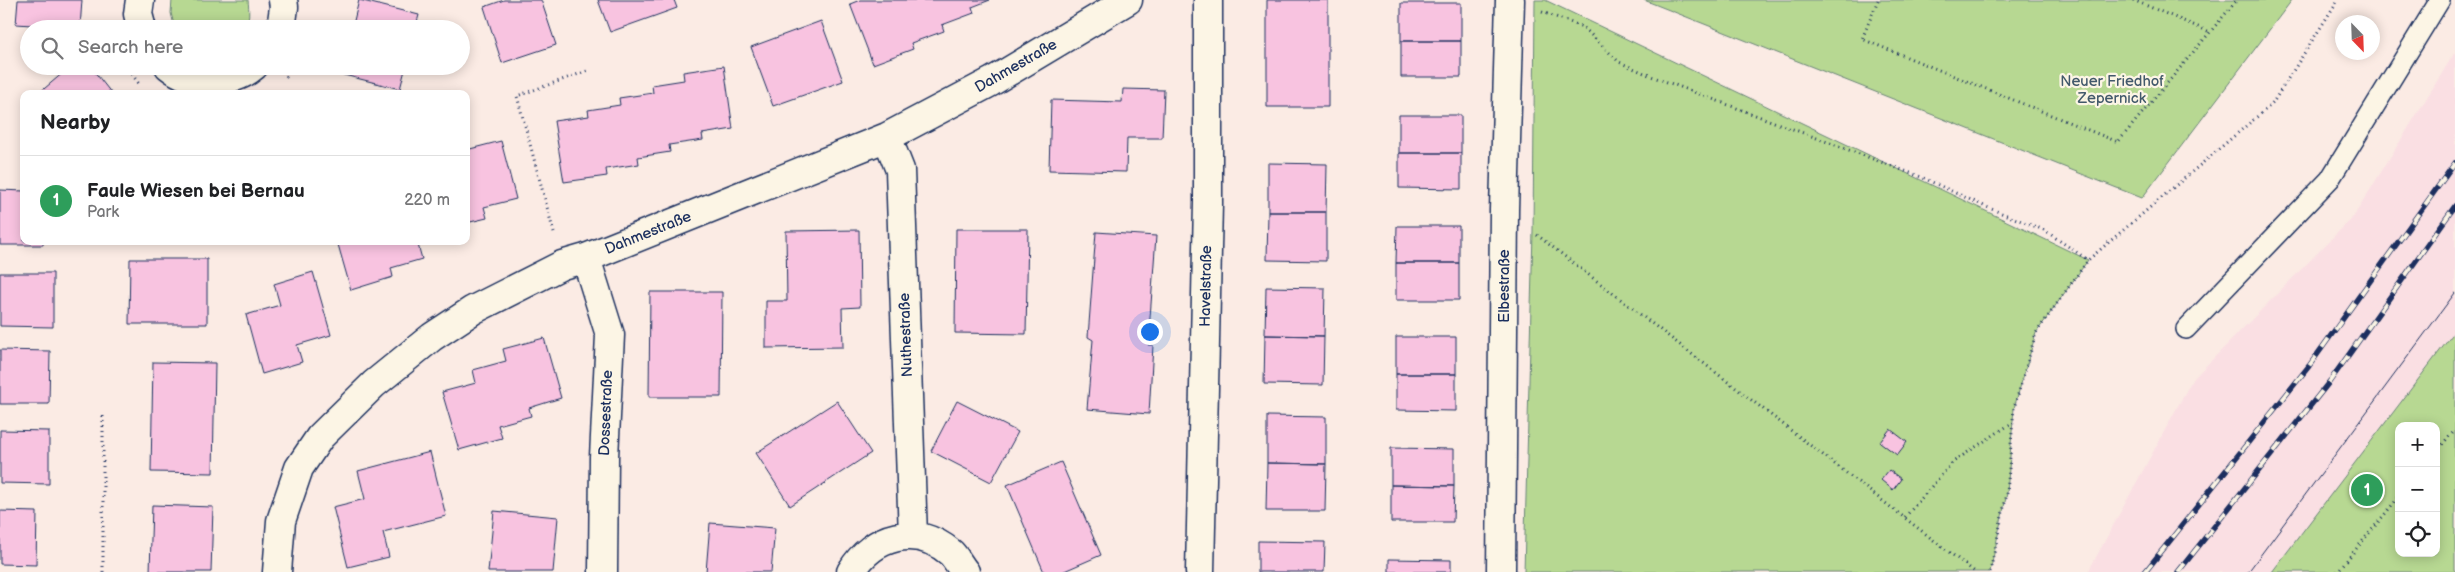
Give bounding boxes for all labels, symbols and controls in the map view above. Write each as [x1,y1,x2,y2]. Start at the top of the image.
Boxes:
north arrow [2335,15,2380,60]
search box [20,20,470,75]
icon: search [38,34,66,62]
street label: Dahmestraße [972,35,1061,97]
text: Search here [78,36,183,59]
park label: Neuer Friedhof Zepernick [2060,72,2164,108]
text: Nearby [40,110,110,135]
text: Faule Wiesen bei Bernau [87,180,305,203]
text: 1 [53,191,59,210]
text: 220 m [404,191,450,210]
text: Park [87,203,119,222]
street label: Dahmestraße [602,207,694,259]
street label: Havelstraße [1196,245,1216,327]
street label: Elbestraße [1495,249,1514,323]
street label: Nuthestraße [895,292,917,377]
your location [1137,319,1163,345]
street label: Dossestraße [595,370,617,456]
map controls [2395,422,2440,557]
button: + [2395,422,2440,467]
button: − [2395,467,2440,512]
pin: 1 [2351,471,2383,509]
button: locate [2395,512,2440,557]

